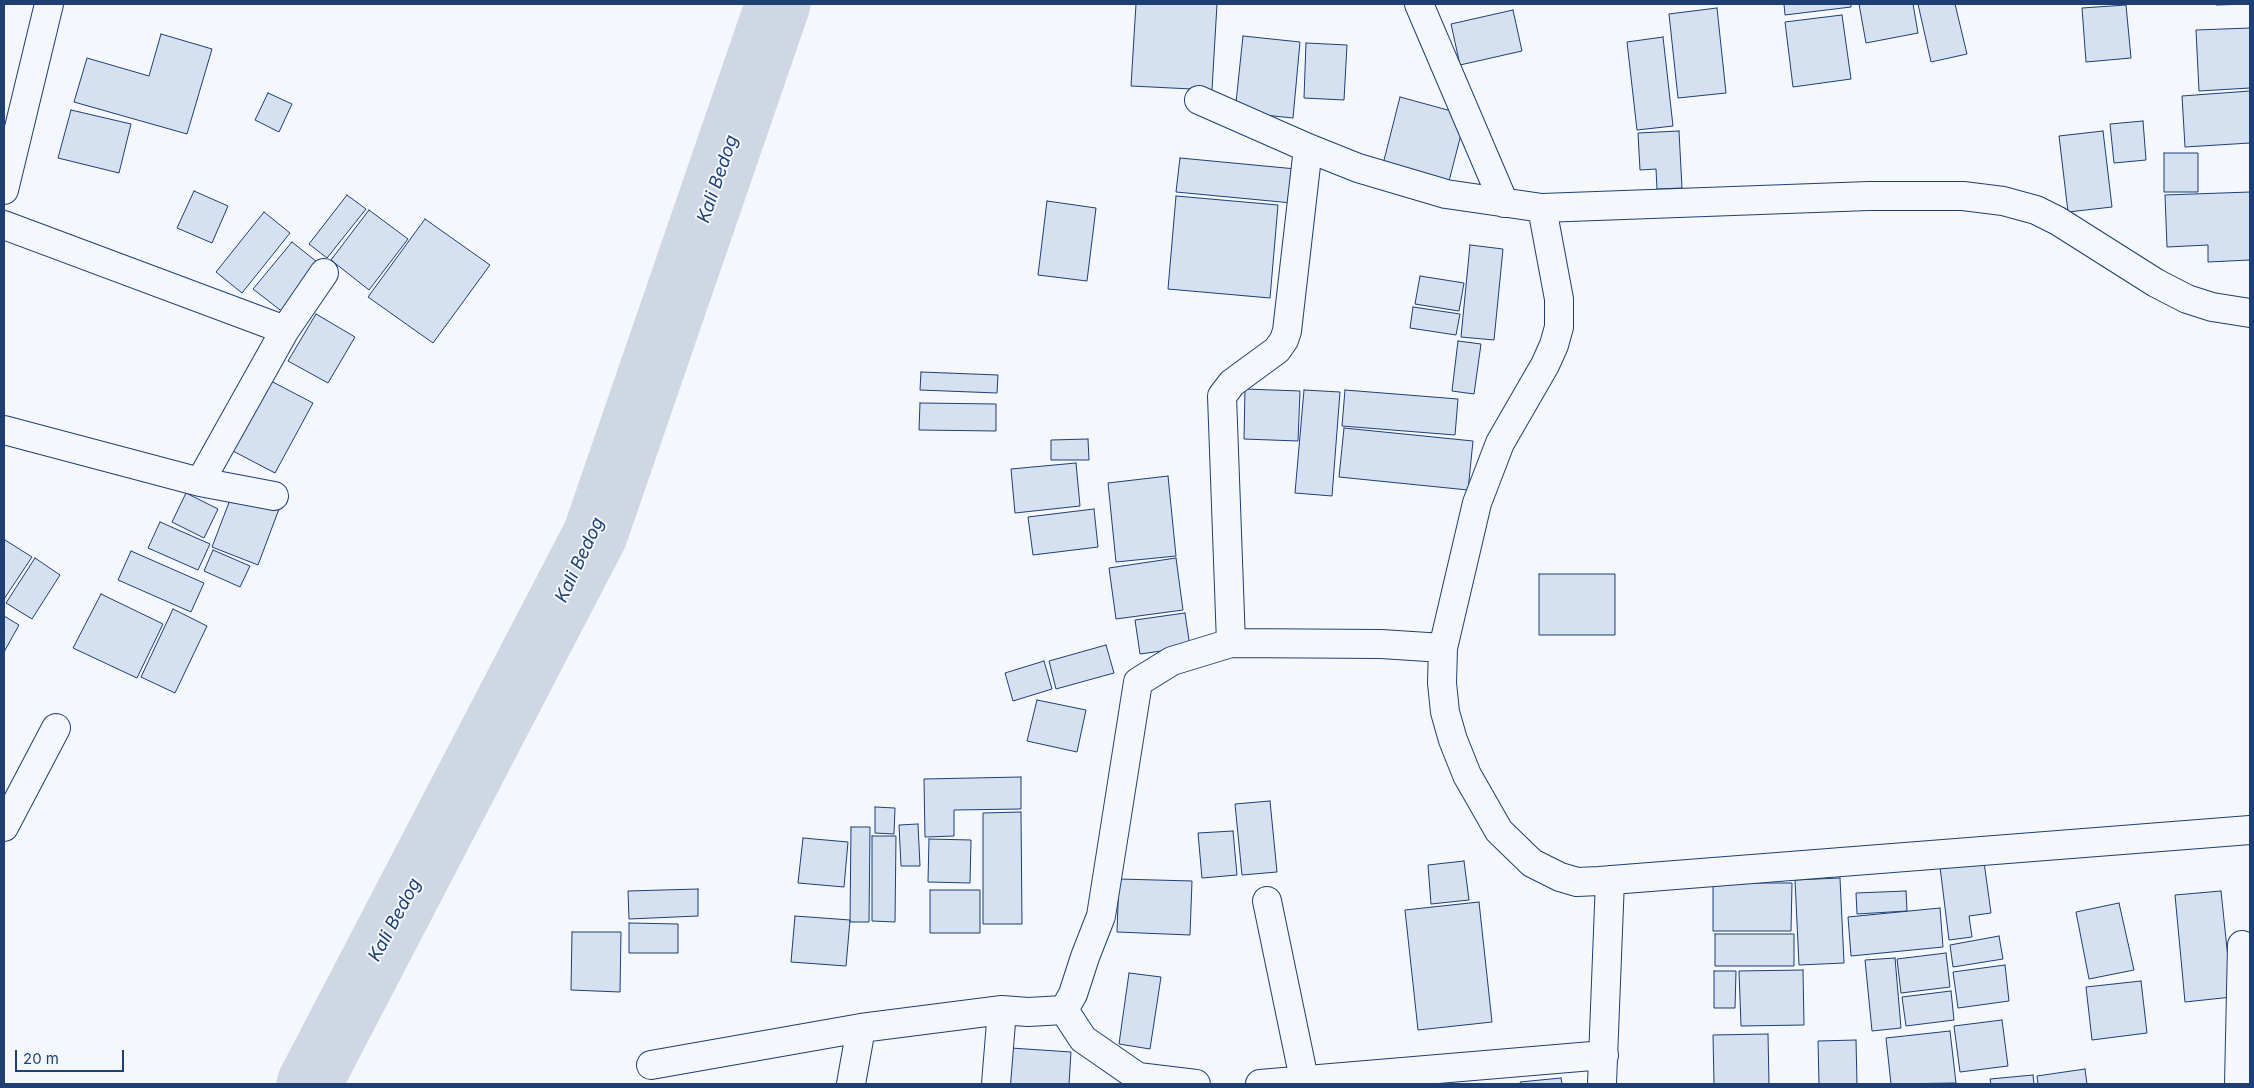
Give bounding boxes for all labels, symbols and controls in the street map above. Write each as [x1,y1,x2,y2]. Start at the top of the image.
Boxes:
water label: Kali Bedog [693,132,743,226]
water label: Kali Bedog [551,514,609,606]
water label: Kali Bedog [364,875,426,965]
scale bar [18,1040,126,1072]
text: 20 m [23,1049,59,1068]

